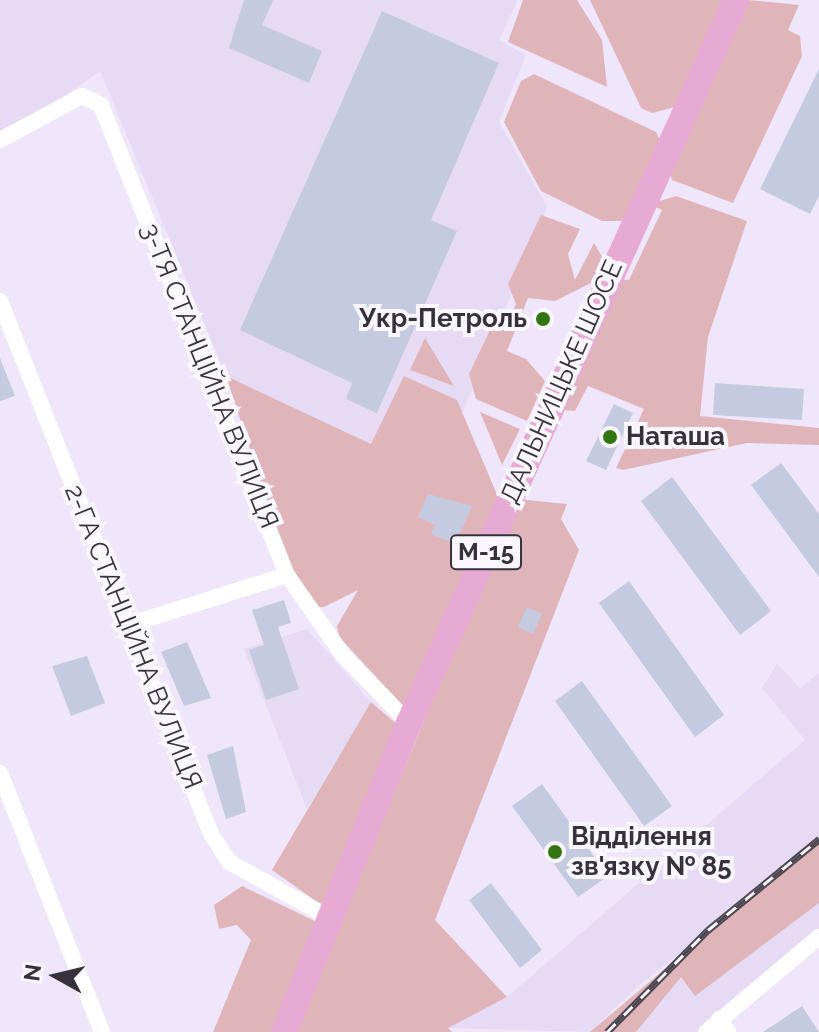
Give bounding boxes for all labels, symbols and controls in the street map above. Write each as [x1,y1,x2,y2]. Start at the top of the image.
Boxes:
street label: 3-ТЯ СТАНЦІЙНА ВУЛИЦЯ [133,219,285,533]
street label: ДАЛЬНИЦЬКЕ ШОСЕ [494,256,630,508]
place label: Укр-Петроль [359,303,527,335]
marker: Укр-Петроль [534,310,552,328]
place label: Наташа [626,421,725,453]
marker: Наташа [601,428,619,446]
street label: 2-ГА СТАНЦІЙНА ВУЛИЦЯ [57,480,209,794]
road number: М-15 [450,532,522,572]
place label: Відділення зв'язку № 85 [571,821,732,882]
marker: Відділення зв'язку № 85 [546,843,564,861]
north arrow [16,936,96,1016]
text: N [18,963,46,983]

